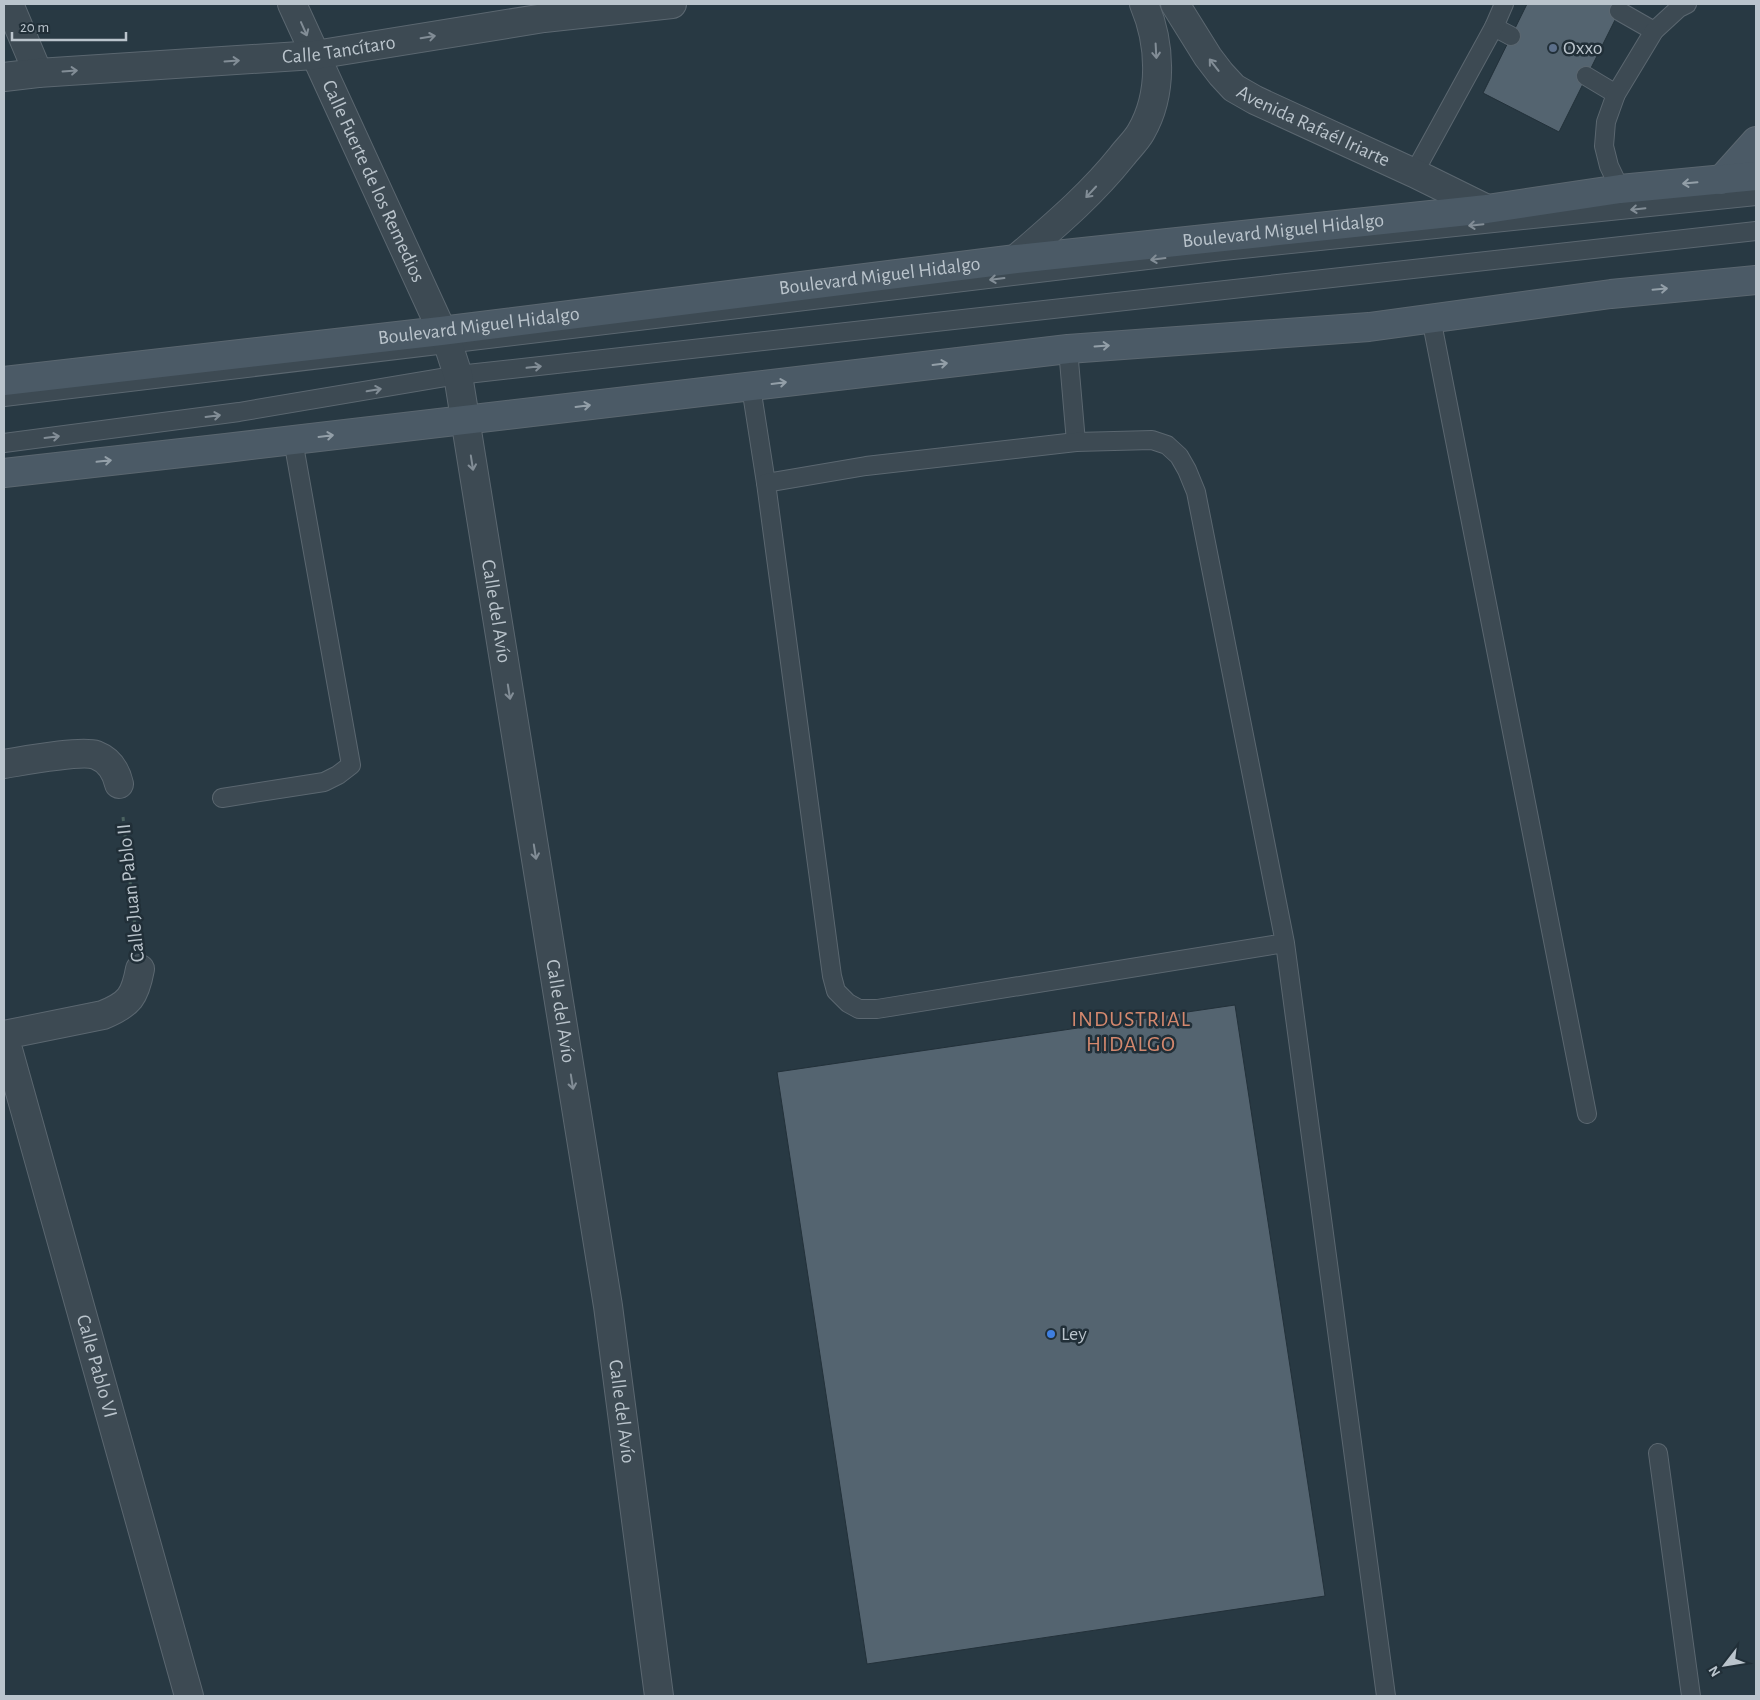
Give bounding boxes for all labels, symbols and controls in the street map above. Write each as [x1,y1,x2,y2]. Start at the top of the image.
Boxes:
scale bar [12,10,126,42]
text: 20 m [20,20,49,35]
one-way arrow [299,21,309,36]
one-way arrow [419,31,435,41]
street label: Calle Tancítaro [281,32,397,67]
place label: Oxxo [1563,38,1603,58]
one-way arrow [1151,42,1160,58]
marker: Oxxo [1547,42,1559,54]
one-way arrow [224,56,240,65]
one-way arrow [1209,58,1219,72]
one-way arrow [61,67,77,76]
street label: Calle Fuerte de los Remedios [318,77,428,285]
street label: Avenida Rafaél Iriarte [1233,82,1393,170]
one-way arrow [1683,178,1699,188]
one-way arrow [1085,185,1096,198]
one-way arrow [1630,204,1646,213]
street label: Boulevard Miguel Hidalgo [1181,210,1385,251]
one-way arrow [1469,220,1485,230]
street label: Boulevard Miguel Hidalgo [778,254,982,299]
one-way arrow [1151,254,1167,264]
one-way arrow [989,274,1005,284]
one-way arrow [1651,285,1667,294]
street label: Boulevard Miguel Hidalgo [377,304,581,348]
one-way arrow [1093,342,1109,351]
one-way arrow [932,359,948,369]
one-way arrow [526,362,542,372]
one-way arrow [770,378,786,388]
one-way arrow [365,384,381,394]
one-way arrow [574,401,590,411]
one-way arrow [205,411,221,421]
one-way arrow [44,431,60,441]
one-way arrow [318,431,334,441]
one-way arrow [467,454,477,470]
one-way arrow [96,456,112,466]
street label: Calle del Avío [478,558,514,664]
one-way arrow [504,684,514,700]
street label: Calle Juan Pablo II [114,823,148,963]
one-way arrow [530,844,540,860]
street label: Calle del Avío [542,958,579,1064]
district label: INDUSTRIAL HIDALGO [1071,1008,1191,1055]
one-way arrow [567,1074,577,1090]
street label: Calle Pablo VI [73,1312,121,1420]
place label: Ley [1061,1324,1087,1344]
marker: Ley [1045,1328,1057,1340]
street label: Calle del Avío [605,1358,638,1464]
north arrow [1700,1640,1750,1690]
text: N [1706,1663,1723,1679]

